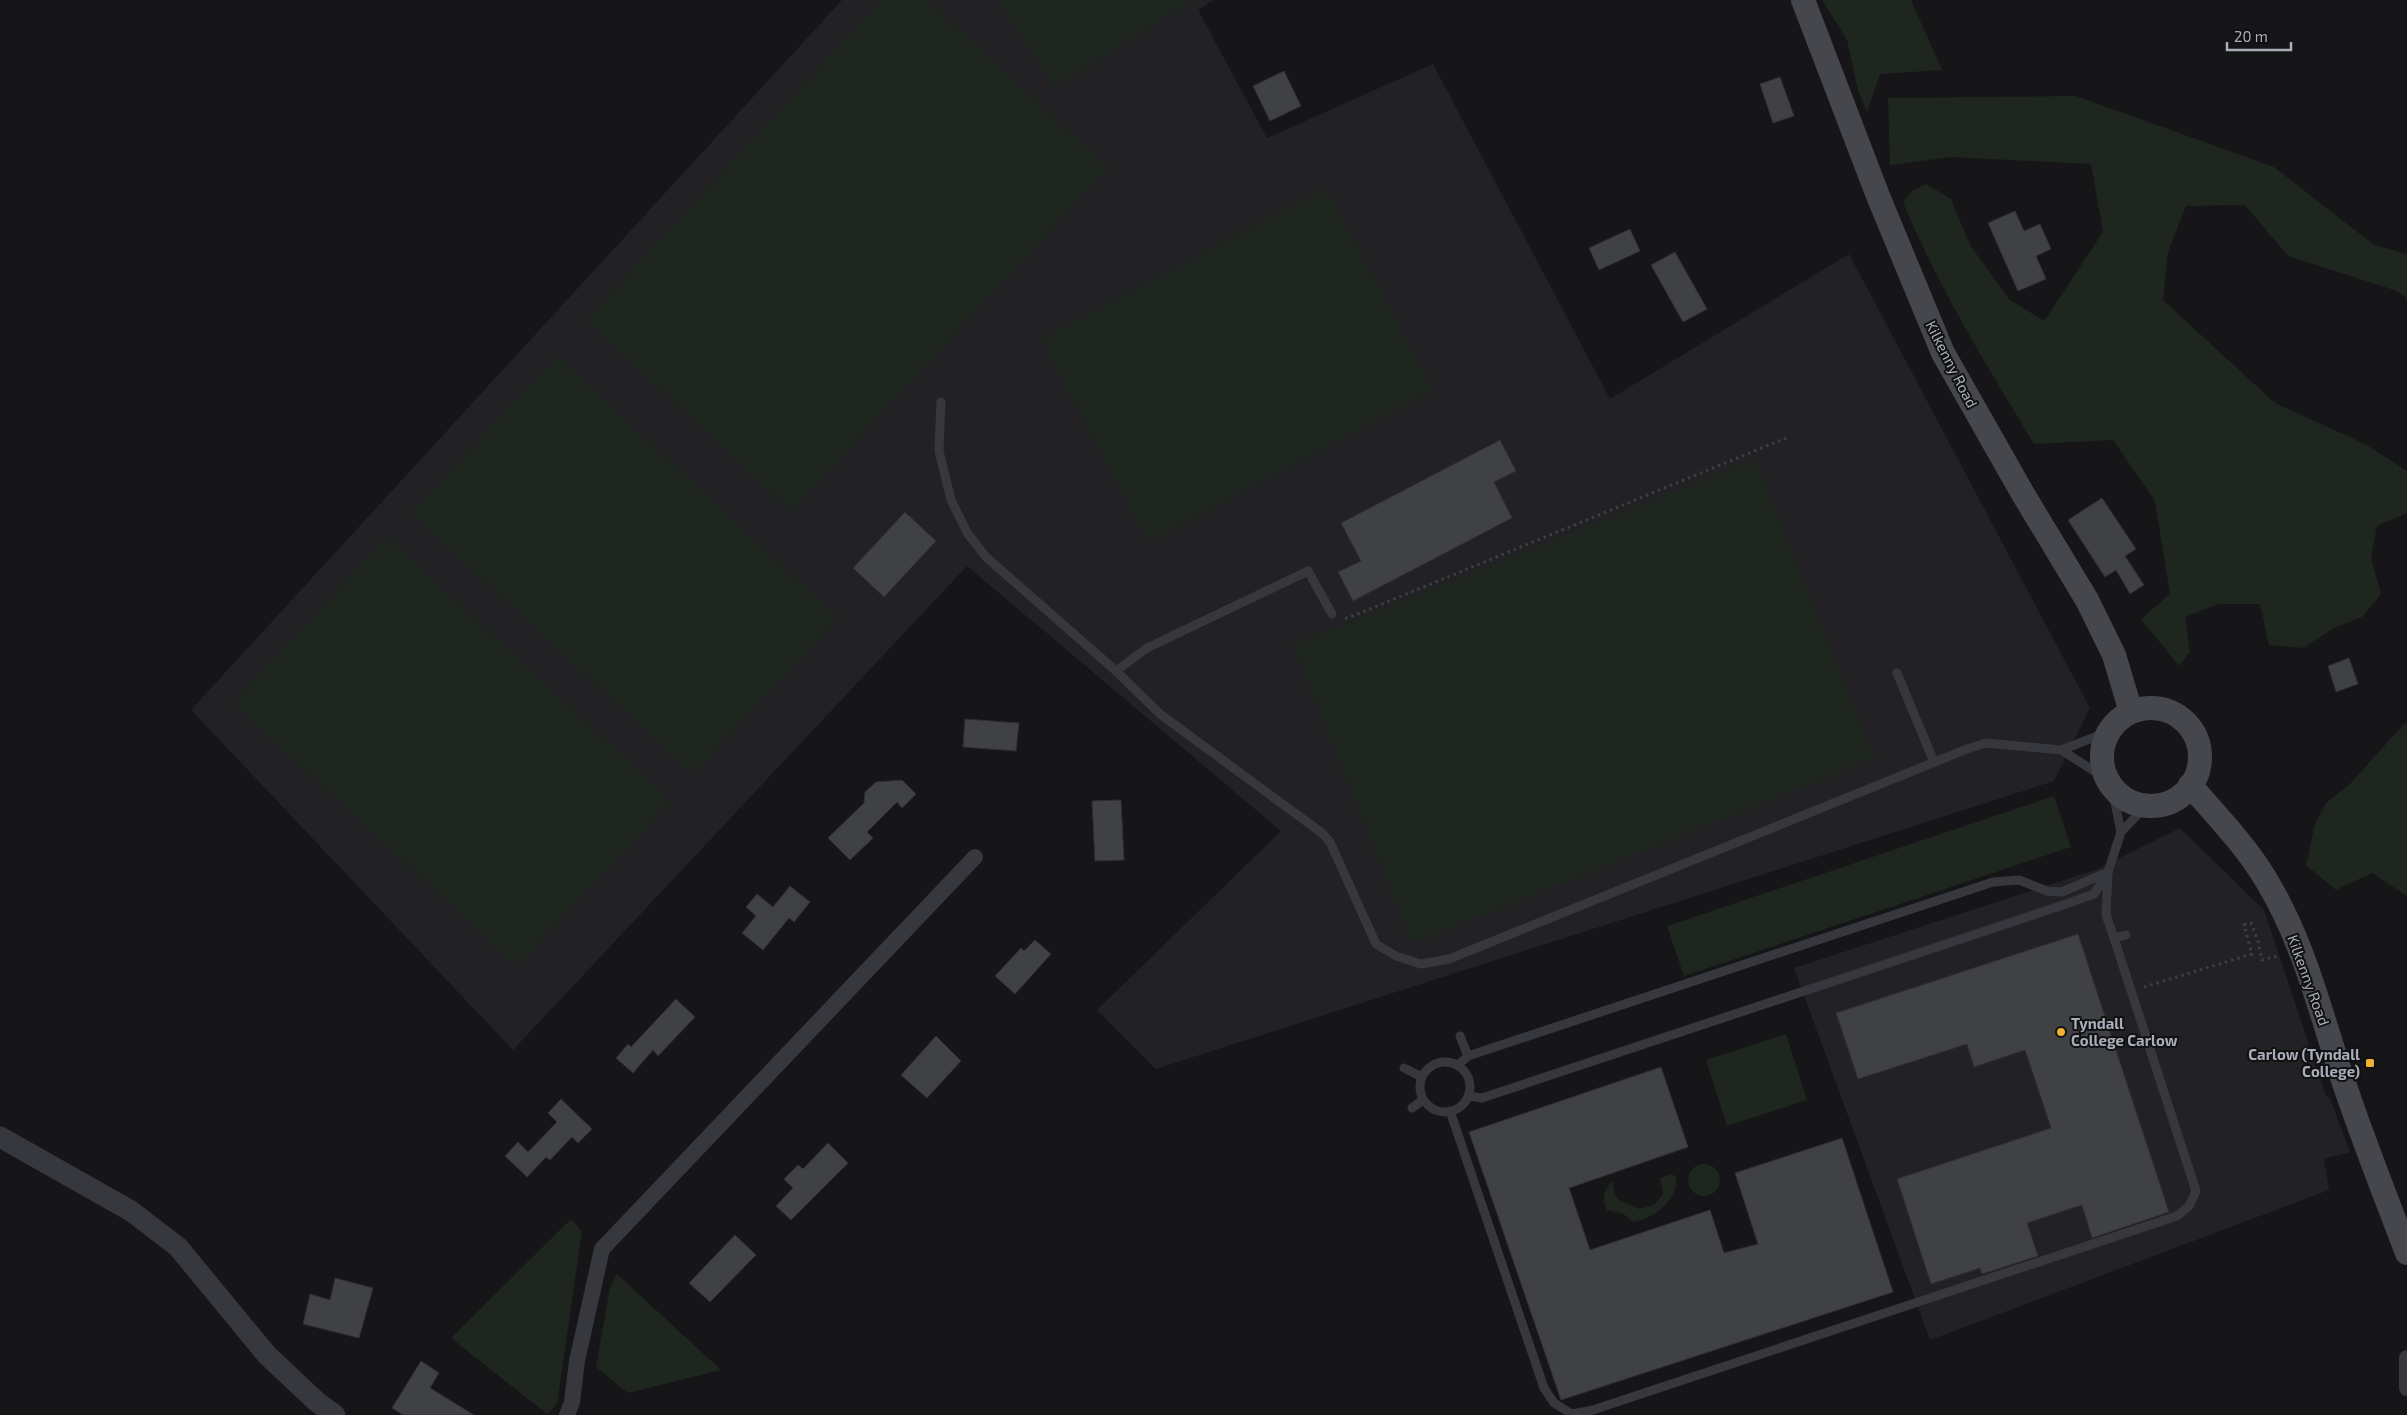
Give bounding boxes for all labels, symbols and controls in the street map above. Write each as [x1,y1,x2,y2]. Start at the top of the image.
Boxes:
scale bar [2227,20,2291,52]
text: 20 m [2234,27,2268,45]
street label: Kilkenny Road [1922,317,1982,411]
street label: Kilkenny Road [2284,932,2334,1028]
place label: Tyndall College Carlow [2071,1014,2178,1049]
marker: Tyndall College Carlow [2055,1026,2067,1038]
place label: Carlow (Tyndall College) [2248,1045,2360,1080]
marker: Carlow (Tyndall College) [2364,1057,2376,1069]

